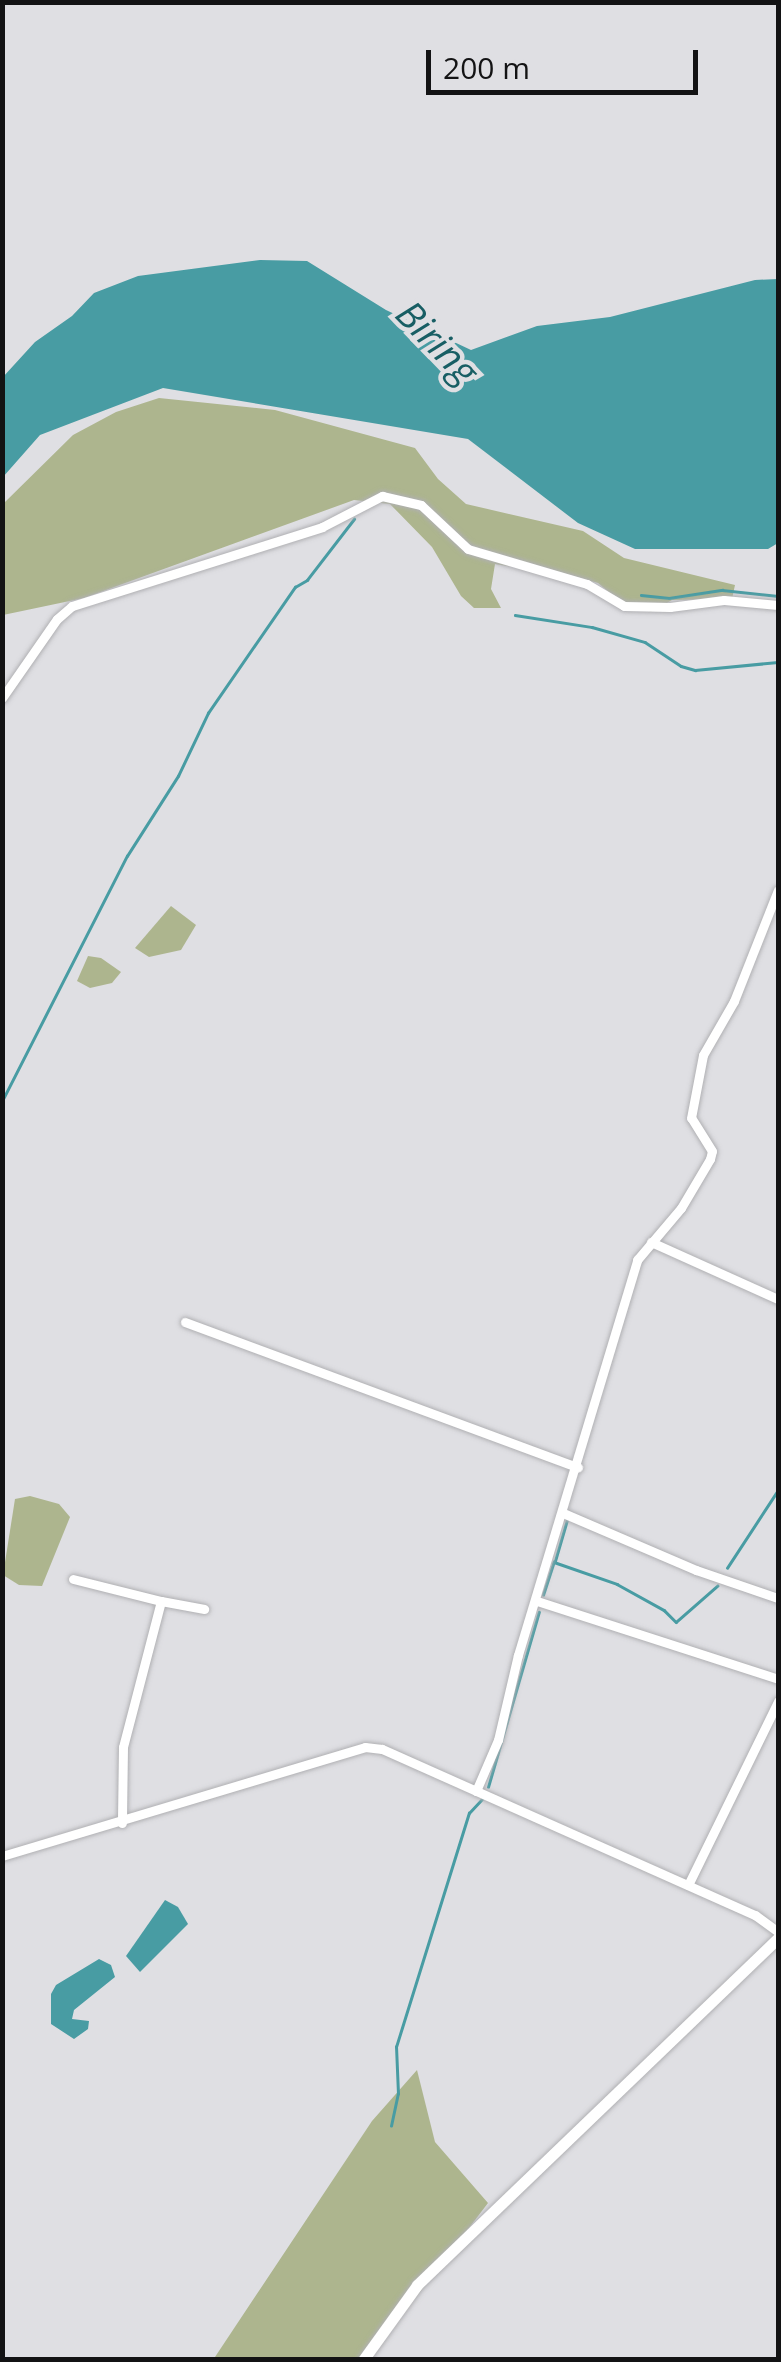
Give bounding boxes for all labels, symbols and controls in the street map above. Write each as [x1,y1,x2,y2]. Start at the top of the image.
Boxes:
scale bar [431,30,704,92]
text: 200 m [443,47,530,88]
water label: Biring [387,291,489,393]

